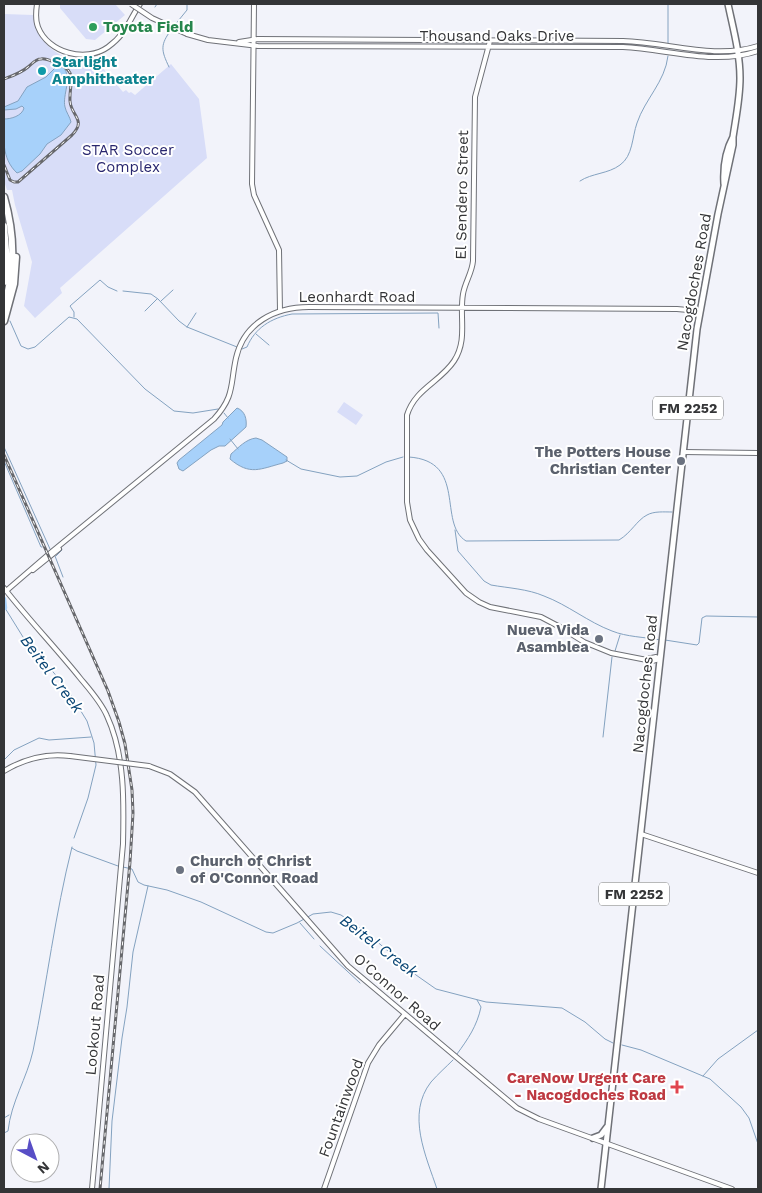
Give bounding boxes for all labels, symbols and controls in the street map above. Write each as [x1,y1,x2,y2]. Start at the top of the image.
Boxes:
place label: Toyota Field [103,18,193,36]
marker: Toyota Field [87,21,99,33]
street label: Thousand Oaks Drive [420,27,574,45]
place label: Starlight Amphitheater [52,53,155,88]
marker: Starlight Amphitheater [36,65,48,77]
street label: El Sendero Street [452,129,472,260]
park label: STAR Soccer Complex [82,141,174,176]
street label: Nacogdoches Road [673,212,715,352]
street label: Leonhardt Road [299,288,415,306]
road number: FM 2252 [653,396,723,419]
place label: The Potters House Christian Center [534,443,672,478]
marker: The Potters House Christian Center [675,455,687,467]
street label: Nacogdoches Road [629,614,661,754]
place label: Nueva Vida Asamblea [507,621,589,656]
water label: Beitel Creek [17,631,88,718]
marker: Nueva Vida Asamblea [593,633,605,645]
place label: Church of Christ of O'Connor Road [190,852,319,887]
marker: Church of Christ of O'Connor Road [174,864,186,876]
road number: FM 2252 [599,882,669,906]
water label: Beitel Creek [336,911,423,982]
street label: O'Connor Road [350,949,444,1035]
street label: Lookout Road [82,974,108,1076]
street label: Fountainwood [315,1056,367,1160]
place label: CareNow Urgent Care - Nacogdoches Road [507,1069,666,1104]
marker: CareNow Urgent Care - Nacogdoches Road [670,1080,684,1094]
north arrow [10,1133,60,1183]
text: N [34,1158,53,1177]

